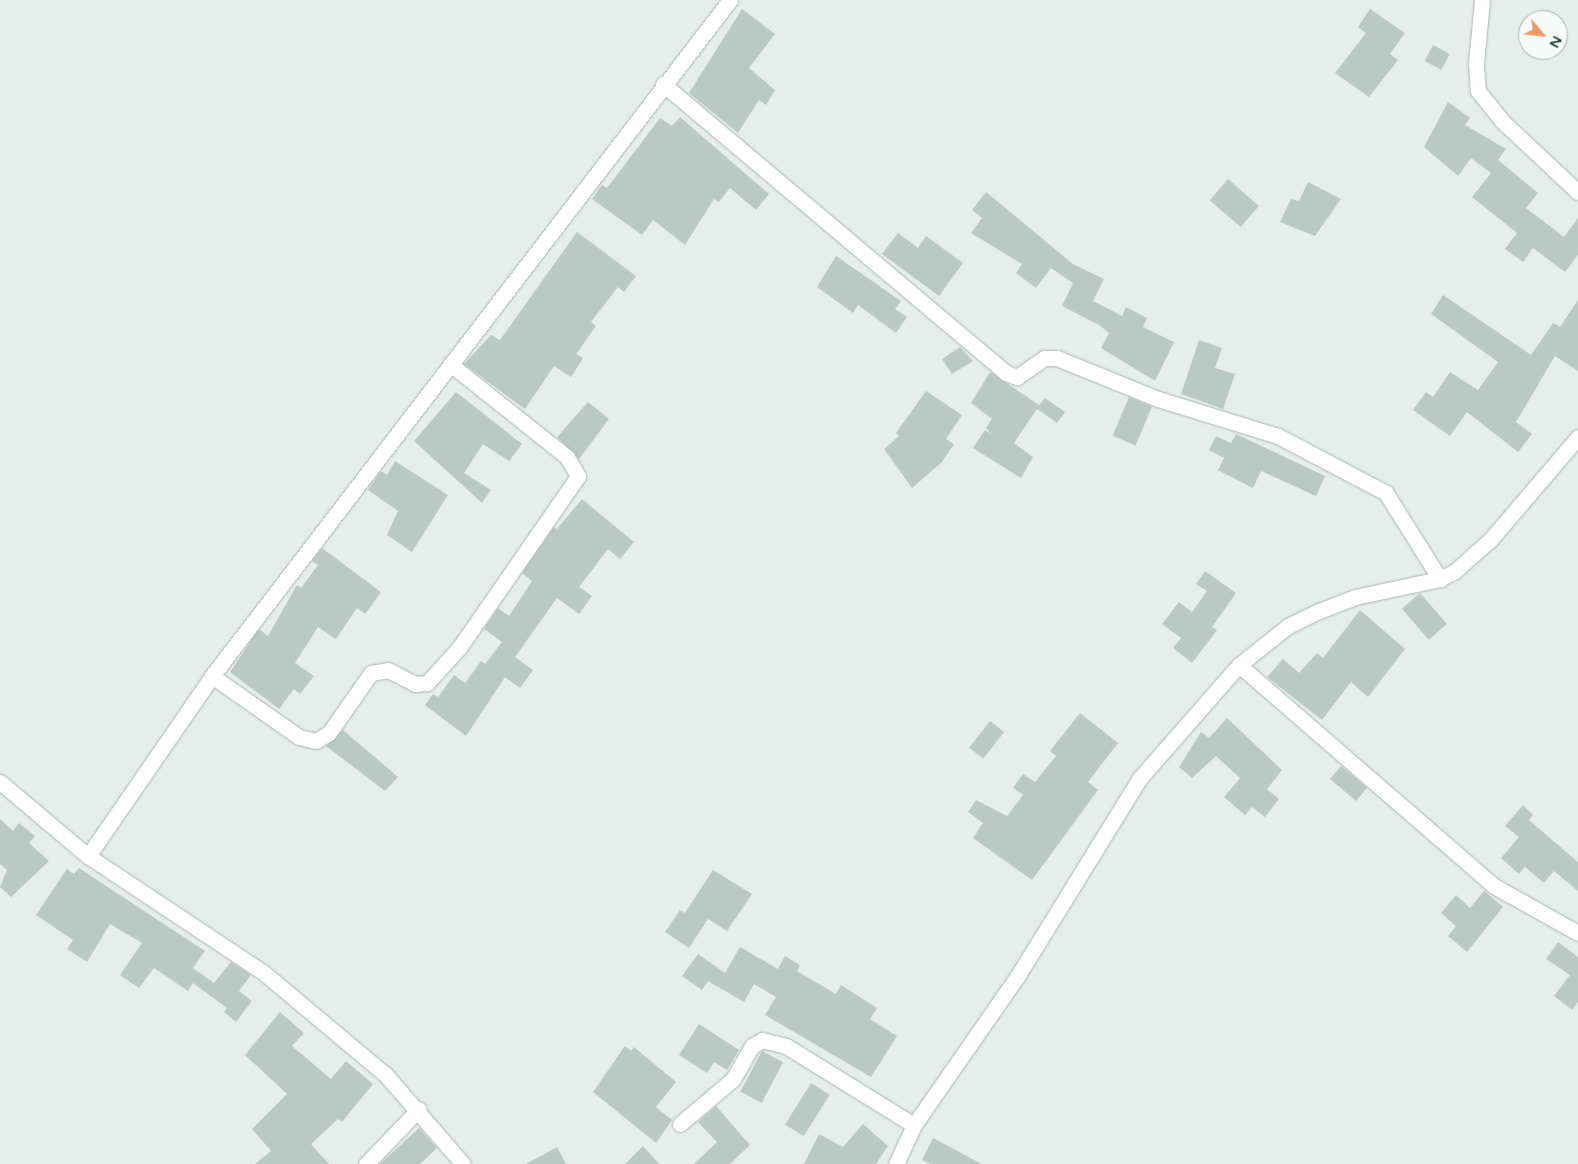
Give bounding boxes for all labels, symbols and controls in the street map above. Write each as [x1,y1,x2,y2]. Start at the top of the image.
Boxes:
north arrow [1518,10,1568,60]
text: N [1546,33,1566,51]

